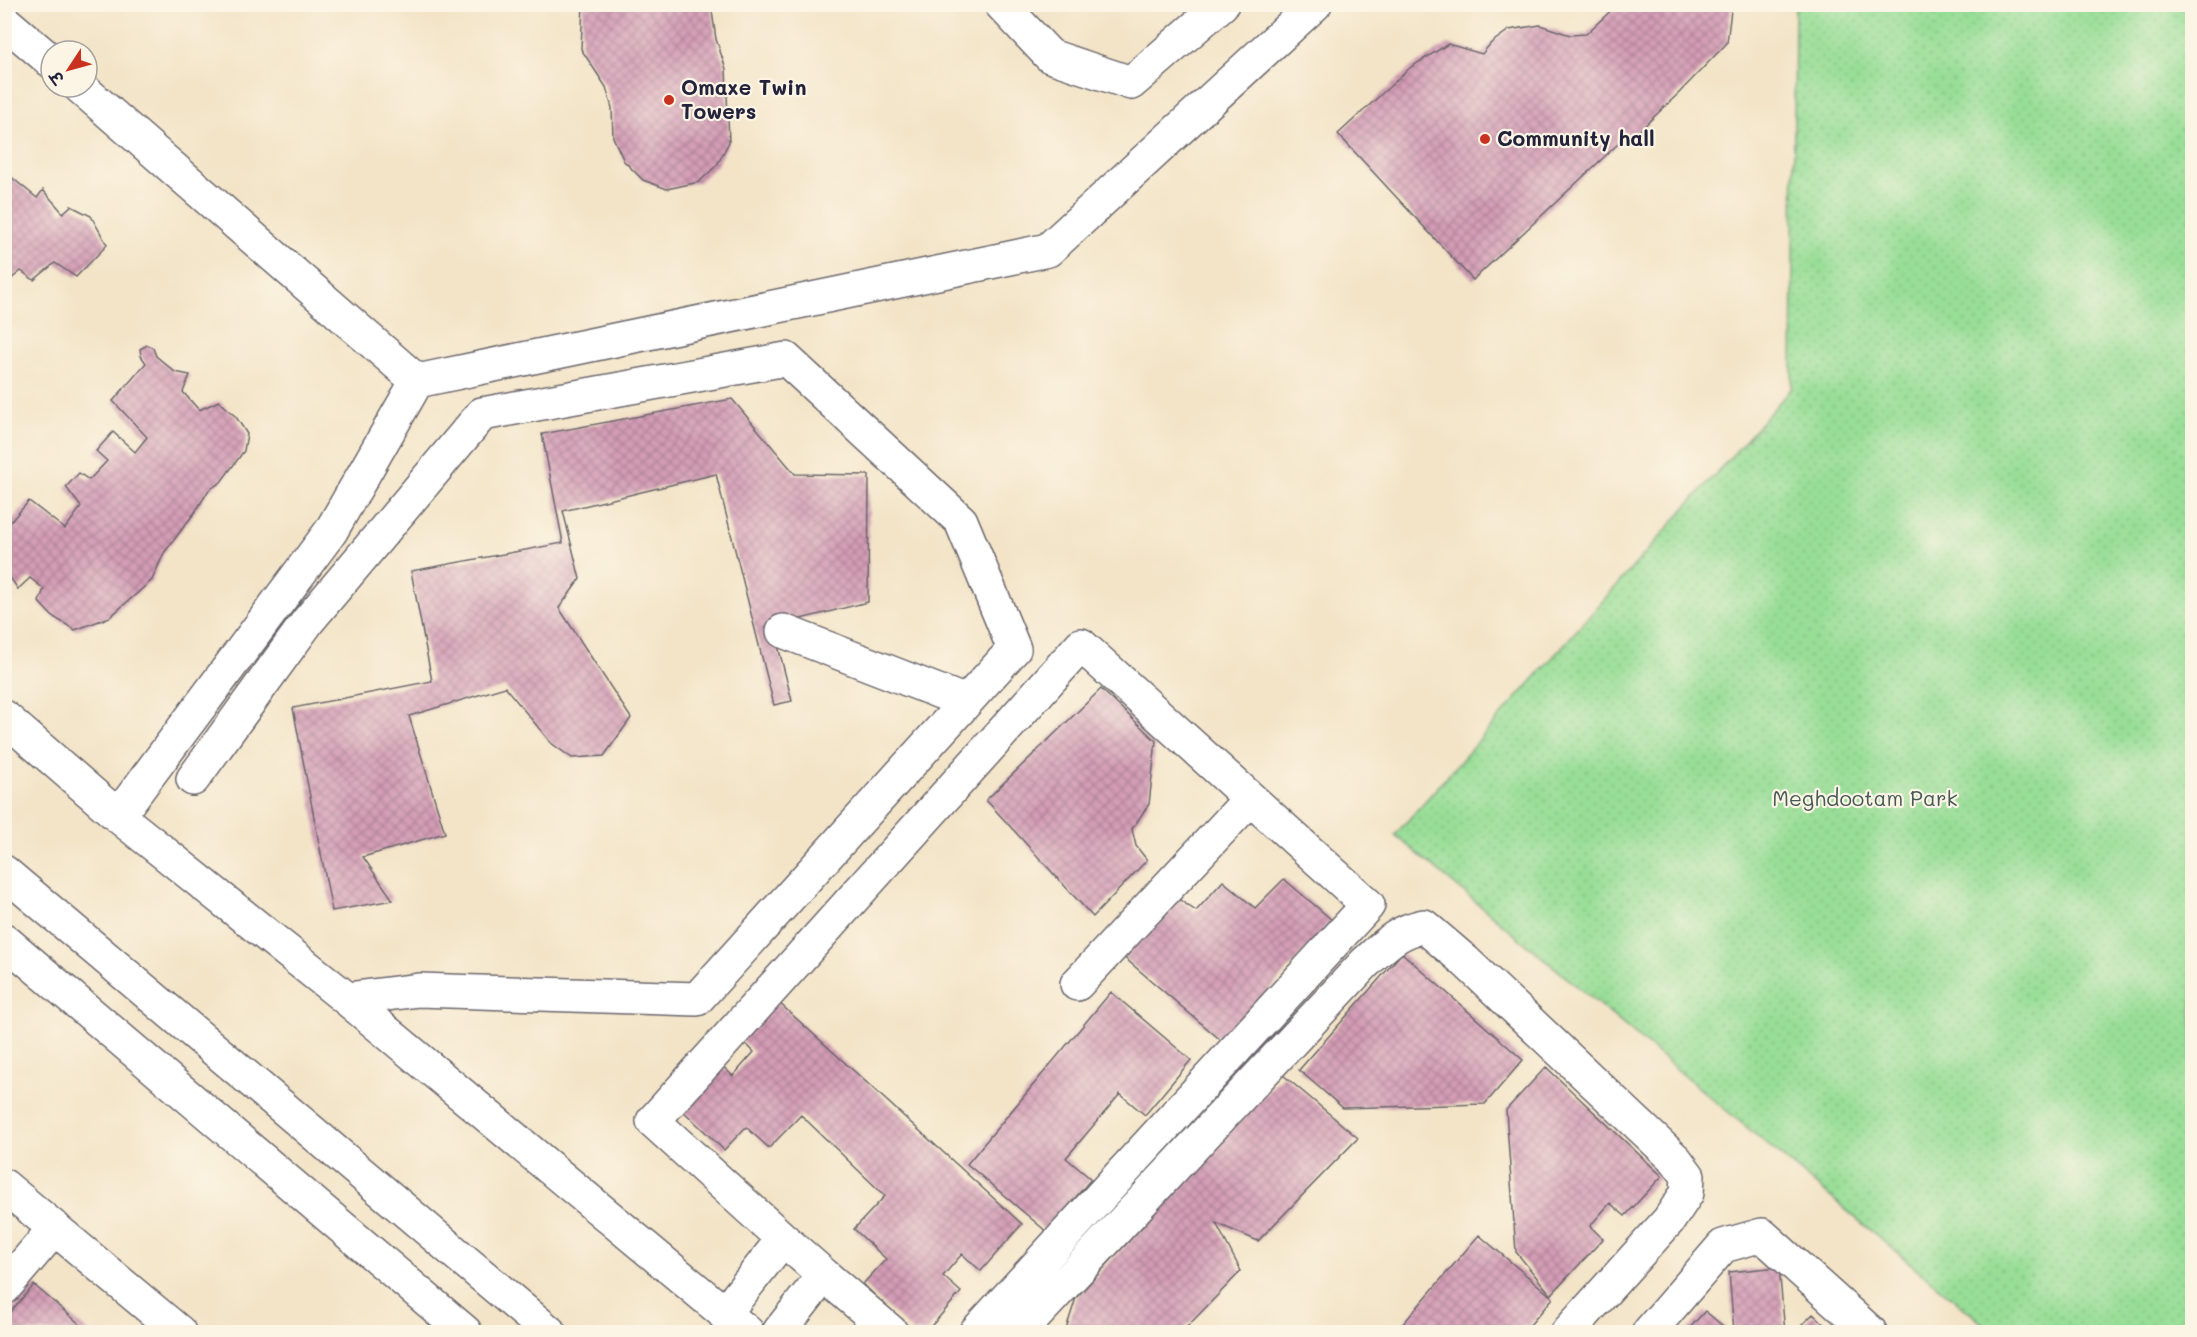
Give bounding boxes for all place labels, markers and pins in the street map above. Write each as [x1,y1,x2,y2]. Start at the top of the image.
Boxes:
place label: Omaxe Twin Towers [681,73,806,124]
marker: Omaxe Twin Towers [662,93,676,107]
place label: Community hall [1497,124,1655,152]
marker: Community hall [1478,132,1492,146]

